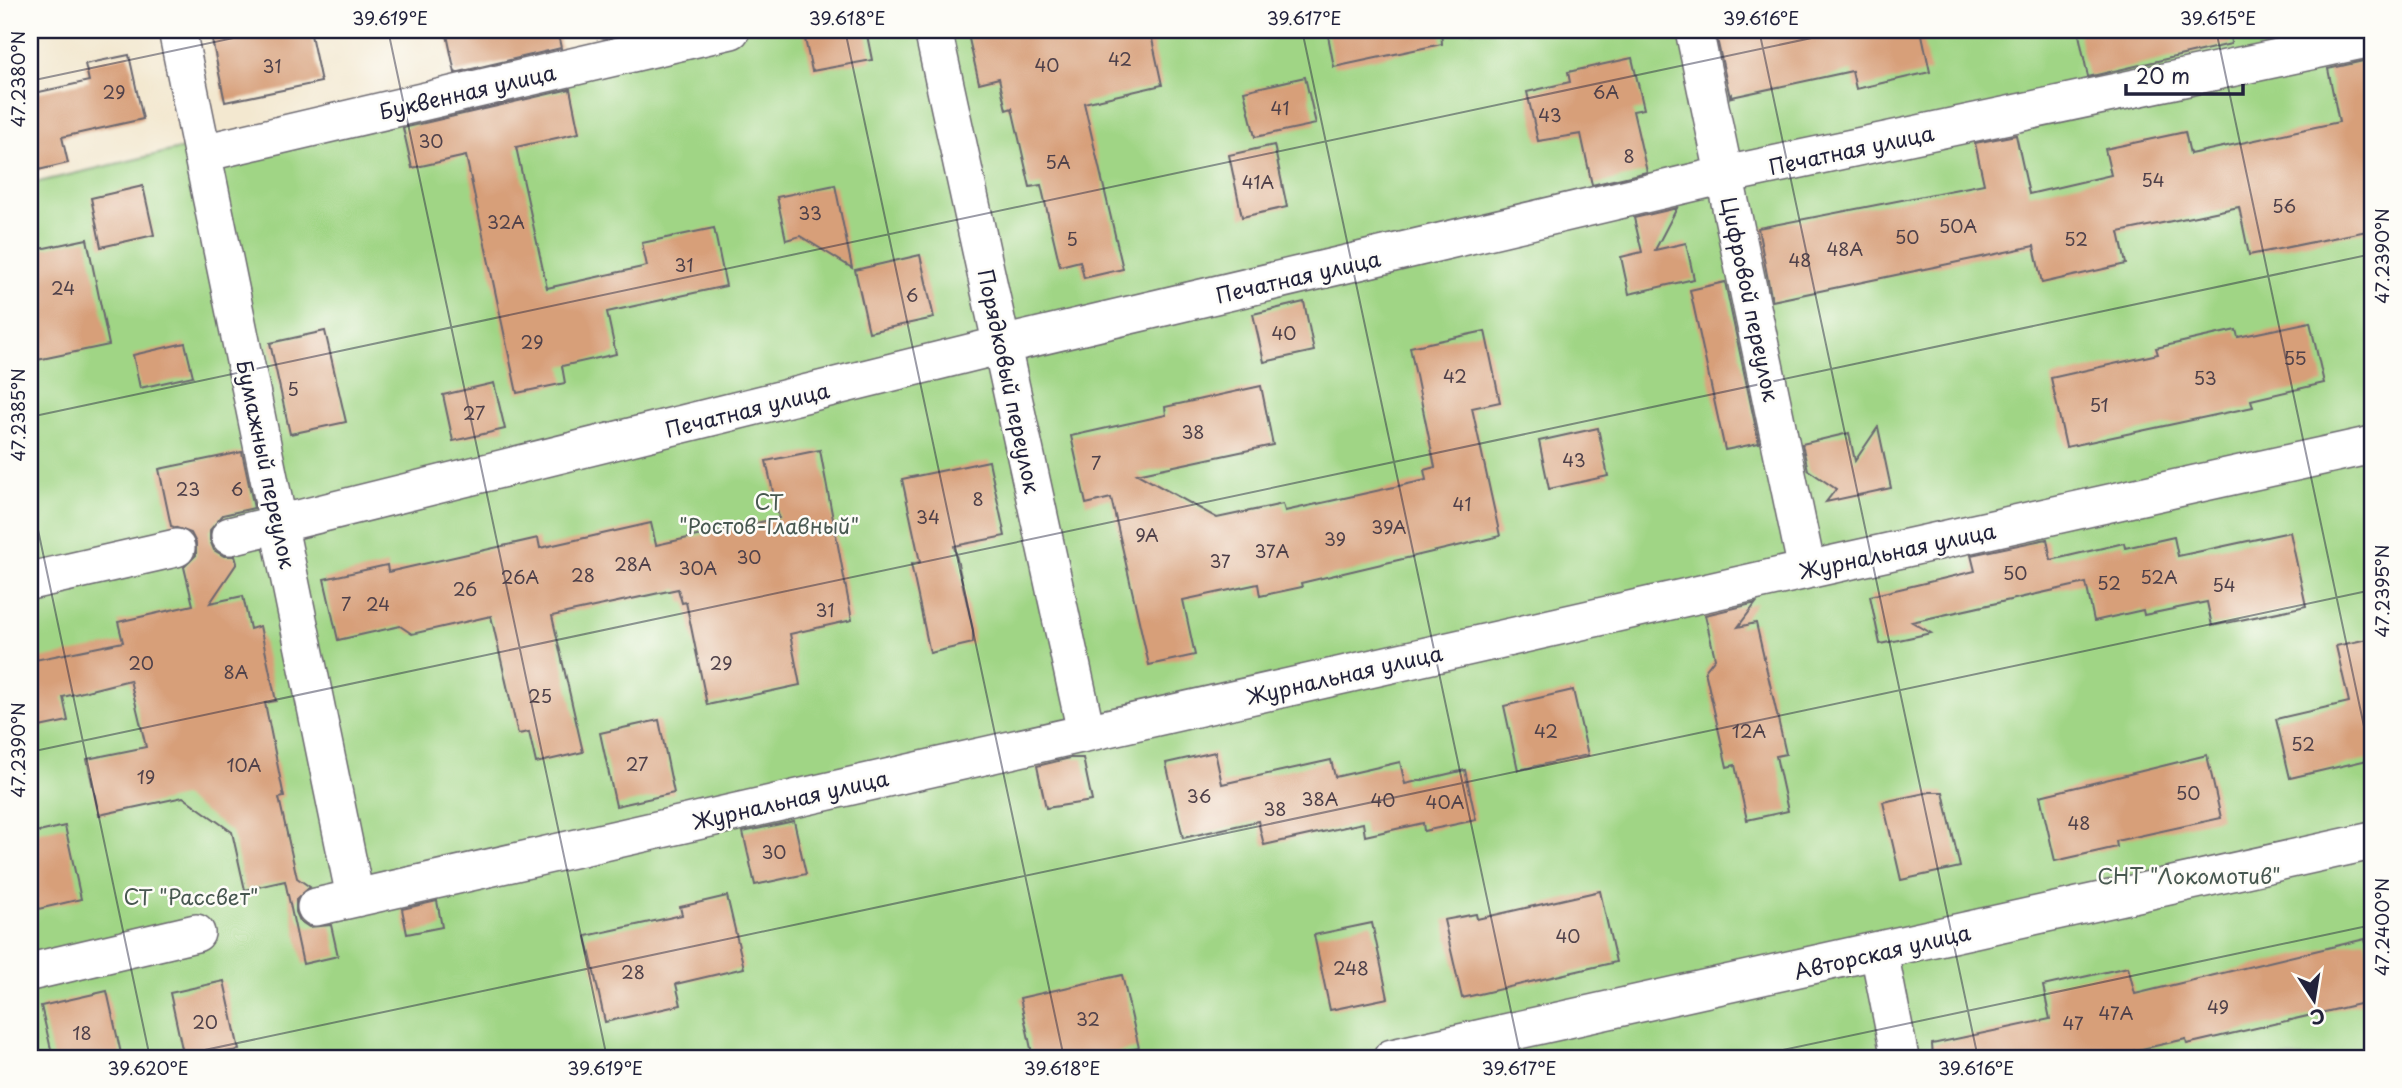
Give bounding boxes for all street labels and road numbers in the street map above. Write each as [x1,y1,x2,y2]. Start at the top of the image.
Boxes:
street label: Буквенная улица [375,55,560,127]
street label: Печатная улица [1765,116,1937,182]
street label: Цифровой переулок [1714,194,1788,405]
street label: Печатная улица [1212,241,1384,311]
street label: Порядковый переулок [971,266,1050,497]
street label: Бумажный переулок [229,356,305,572]
street label: Печатная улица [662,373,833,445]
street label: Журнальная улица [1796,513,1999,587]
street label: Журнальная улица [1243,636,1446,712]
street label: Журнальная улица [689,761,892,837]
street label: Авторская улица [1791,915,1974,987]

